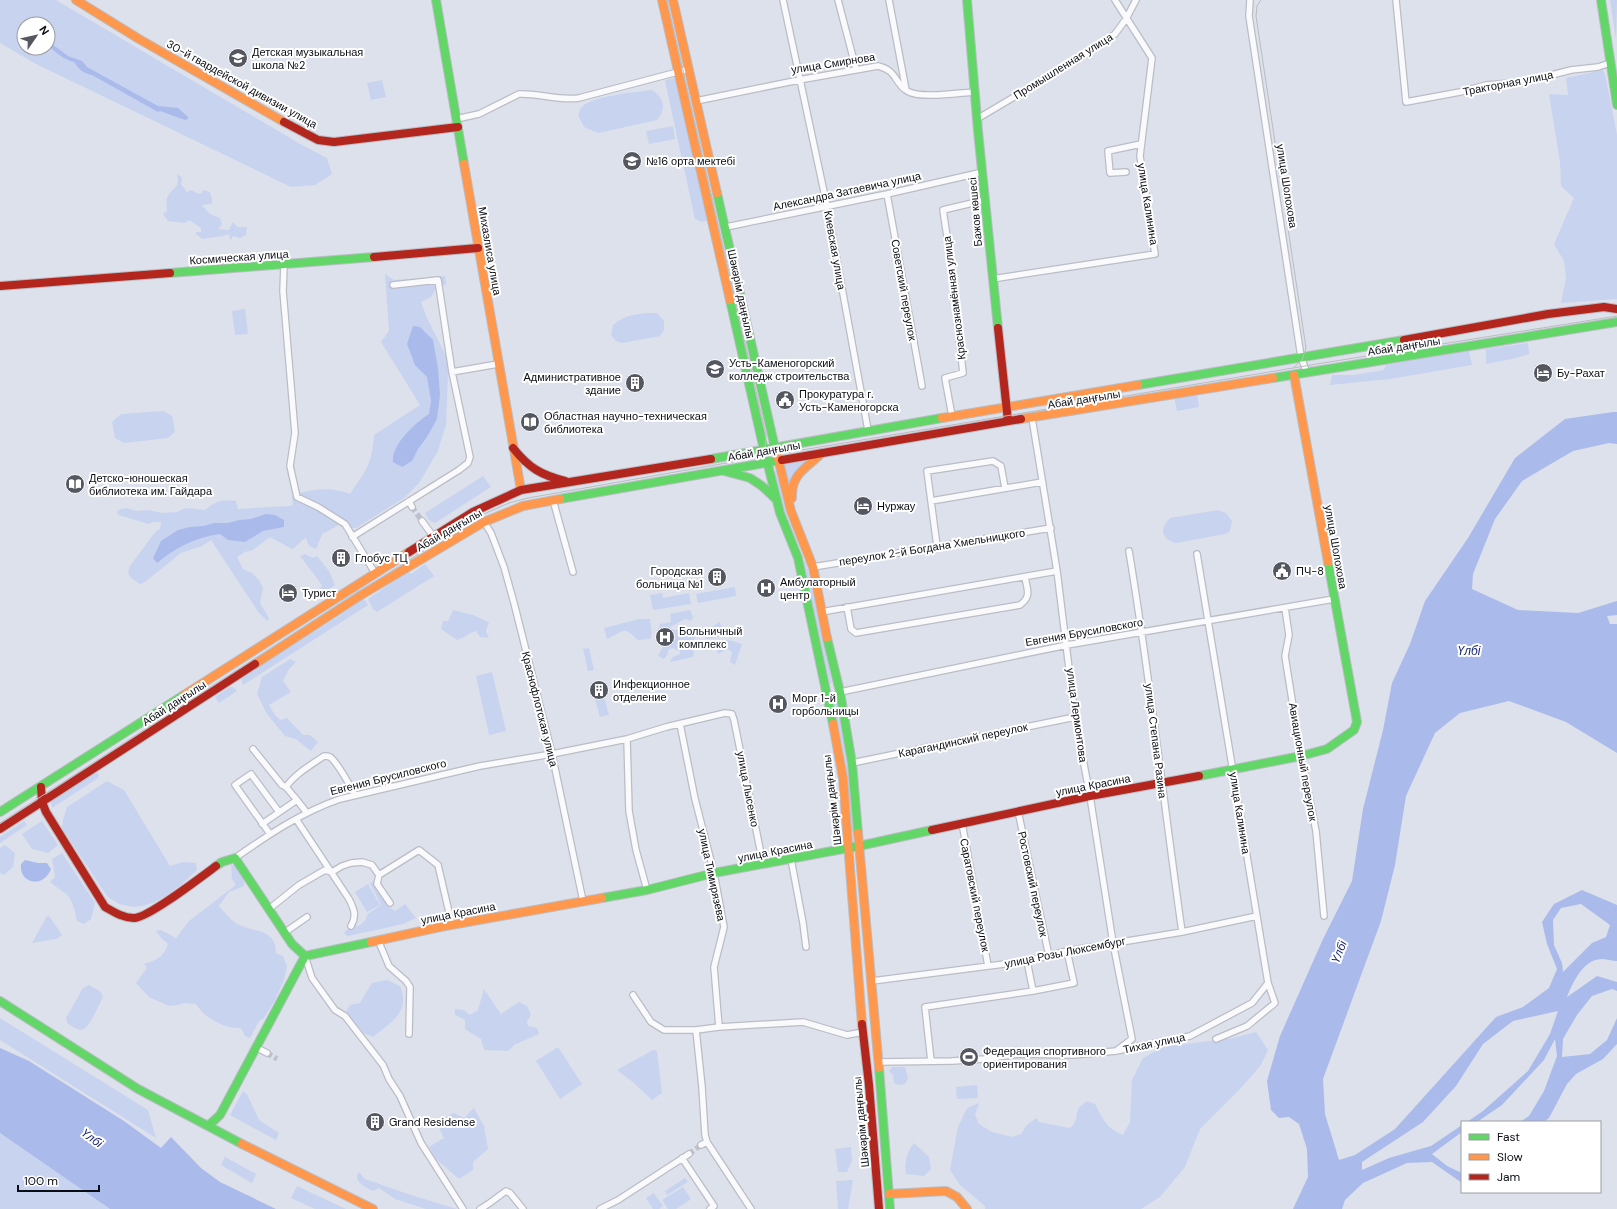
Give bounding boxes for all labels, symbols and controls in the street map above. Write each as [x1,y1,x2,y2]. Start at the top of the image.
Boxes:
north arrow [16,16,56,56]
text: N [36,23,52,38]
street label: Промышленная улица [1011,29,1116,102]
street label: 30-й гвардейской дивизии улица [164,37,321,132]
place label: Детская музыкальная школа №2 [252,45,363,72]
school or university icon: Детская музыкальная школа №2 [227,47,249,69]
street label: улица Смирнова [790,49,877,77]
street label: Тракторная улица [1462,67,1555,99]
street label: улица Шолохова [1273,143,1301,230]
school or university icon: №16 орта мектебі [621,150,643,172]
place label: №16 орта мектебі [646,154,735,168]
street label: улица Калинина [1135,162,1162,247]
street label: Александра Затаевича улица [772,168,923,214]
street label: Бажов көшесі [965,177,985,247]
street label: Михаэлиса улица [475,206,505,297]
street label: Киевская улица [821,209,849,292]
street label: Краснознамённая улица [939,234,969,361]
street label: Советский переулок [888,238,920,342]
street label: Космическая улица [189,246,290,267]
street label: Шәкәрім даңғылы [725,248,757,340]
street label: Абай даңғылы [1367,333,1441,359]
place label: Усть-Каменогорский колледж строительства [729,356,850,383]
school or university icon: Усть-Каменогорский колледж строительства [704,358,726,380]
hotel icon: Бу-Рахат [1532,362,1554,384]
place label: Бу-Рахат [1557,366,1605,380]
place label: Административное здание [523,370,621,397]
building icon: Административное здание [624,372,646,394]
street label: Абай даңғылы [1047,386,1121,412]
place label: Прокуратура г. Усть-Каменогорска [799,387,899,414]
public building icon: Прокуратура г. Усть-Каменогорска [774,389,796,411]
place label: Областная научно-техническая библиотека [544,409,707,436]
library icon: Областная научно-техническая библиотека [519,411,541,433]
street label: Абай даңғылы [727,438,801,464]
place label: Детско-юношеская библиотека им. Гайдара [89,471,213,498]
library icon: Детско-юношеская библиотека им. Гайдара [64,473,86,495]
hotel icon: Нуржау [852,495,874,517]
place label: Нуржау [877,499,916,513]
street label: улица Шолохова [1322,504,1350,591]
street label: Абай даңғылы [414,506,484,554]
street label: переулок 2-й Богдана Хмельницкого [838,525,1026,569]
building icon: Глобус ТЦ [330,547,352,569]
place label: Глобус ТЦ [355,551,408,565]
public building icon: ПЧ-8 [1271,560,1293,582]
place label: Городская больница №1 [636,564,703,591]
place label: ПЧ-8 [1296,564,1324,578]
building icon: Городская больница №1 [706,566,728,588]
place label: Амбулаторный центр [780,575,856,602]
hospital icon: Амбулаторный центр [755,577,777,599]
hotel icon: Турист [277,582,299,604]
place label: Турист [302,586,336,600]
street label: Евгения Брусиловского [1024,615,1144,649]
place label: Больничный комплекс [679,624,742,651]
hospital icon: Больничный комплекс [654,626,676,648]
water label: Үлбі [1458,643,1481,659]
street label: Краснофлотская улица [519,650,561,769]
street label: улица Лермонтова [1063,667,1091,764]
street label: Абай даңғылы [139,677,209,729]
place label: Инфекционное отделение [613,677,690,704]
building icon: Инфекционное отделение [588,679,610,701]
street label: улица Степана Разина [1142,683,1170,800]
place label: Морг 1-й горбольницы [792,691,859,718]
hospital icon: Морг 1-й горбольницы [767,693,789,715]
street label: Авиационный переулок [1286,702,1320,823]
street label: Карагандинский переулок [897,719,1029,761]
street label: улица Лысенко [734,750,762,828]
street label: Шәкәрім даңғылы [819,754,844,846]
street label: Евгения Брусиловского [328,756,448,798]
street label: улица Красина [1055,771,1132,799]
street label: улица Калинина [1227,771,1254,856]
street label: улица Тимирязева [695,828,729,923]
street label: Ростовский переулок [1015,830,1051,938]
street label: улица Красина [737,837,814,865]
street label: Саратовский переулок [957,837,993,953]
street label: улица Красина [420,899,497,927]
street label: улица Розы Люксембург [1003,933,1127,971]
water label: Үлбі [1327,938,1351,966]
street label: Тихая улица [1122,1029,1187,1056]
place label: Федерация спортивного ориентирования [983,1044,1106,1071]
sports icon: Федерация спортивного ориентирования [958,1046,980,1068]
street label: Шәкәрім даңғылы [850,1076,872,1168]
building icon: Grand Residense [364,1111,386,1133]
place label: Grand Residense [389,1115,475,1129]
legend [1461,1121,1601,1193]
water label: Үлбі [78,1125,106,1151]
text: Fast [1497,1129,1520,1145]
text: Slow [1497,1149,1523,1165]
scale bar [18,1167,99,1193]
text: Jam [1497,1169,1520,1185]
text: 100 m [24,1173,58,1189]

